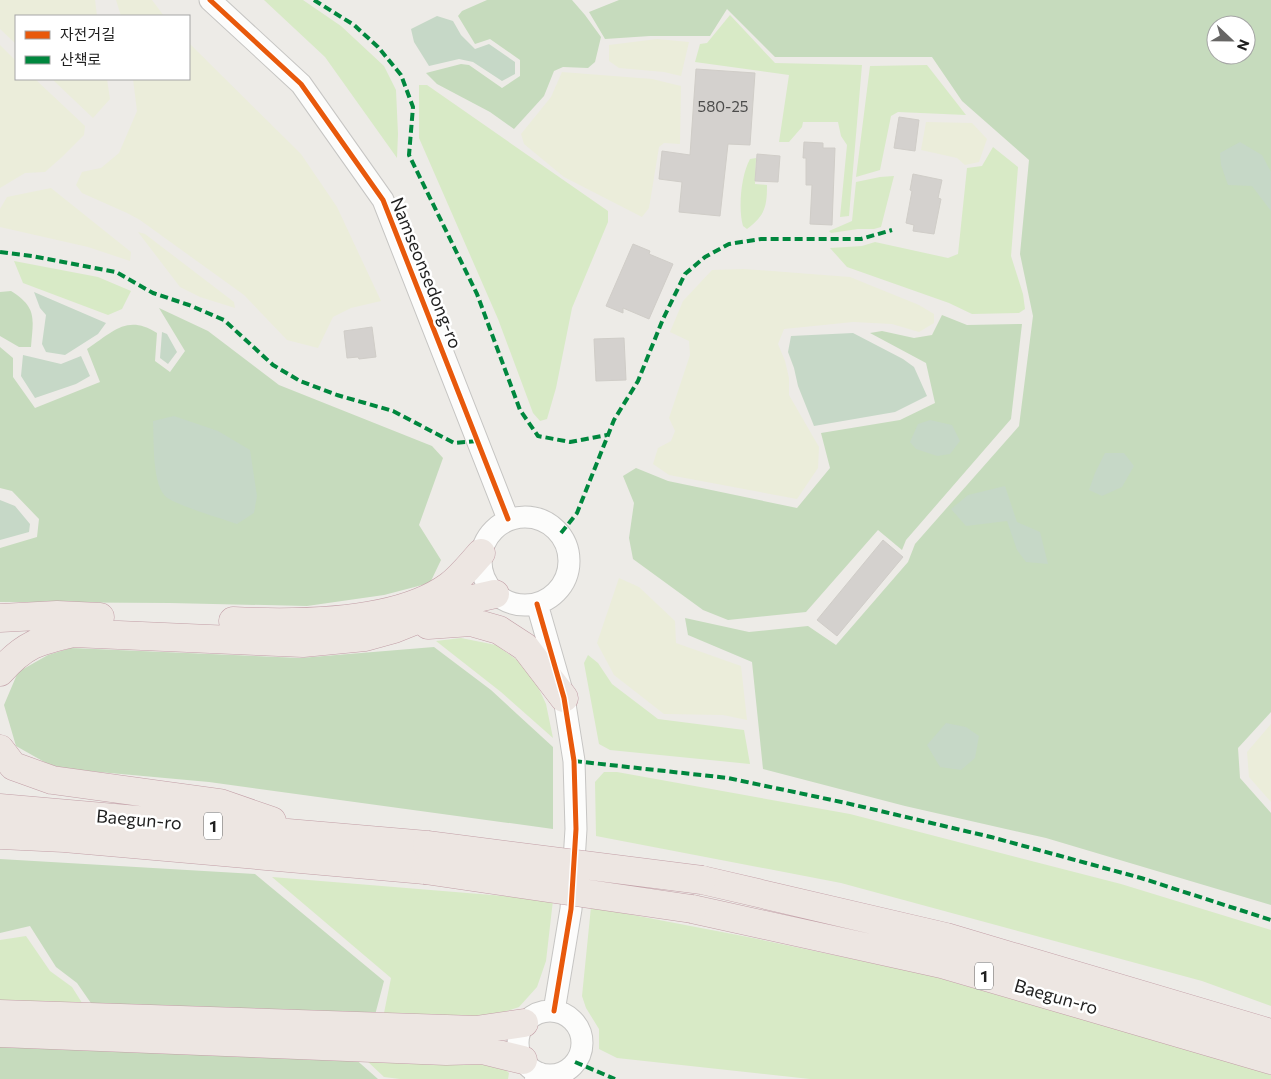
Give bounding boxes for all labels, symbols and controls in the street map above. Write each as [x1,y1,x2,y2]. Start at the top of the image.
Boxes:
legend [15,15,190,80]
north arrow [1206,15,1256,65]
text: 자전거길 [60,25,115,43]
text: N [1234,37,1253,53]
text: 산책로 [60,50,101,68]
house number: 580-25 [698,97,748,115]
street label: Namseonsedong-ro [387,194,467,351]
street label: Baegun-ro [95,804,183,834]
road number: 1 [204,812,222,839]
road number: 1 [975,962,993,989]
street label: Baegun-ro [1012,974,1101,1018]

